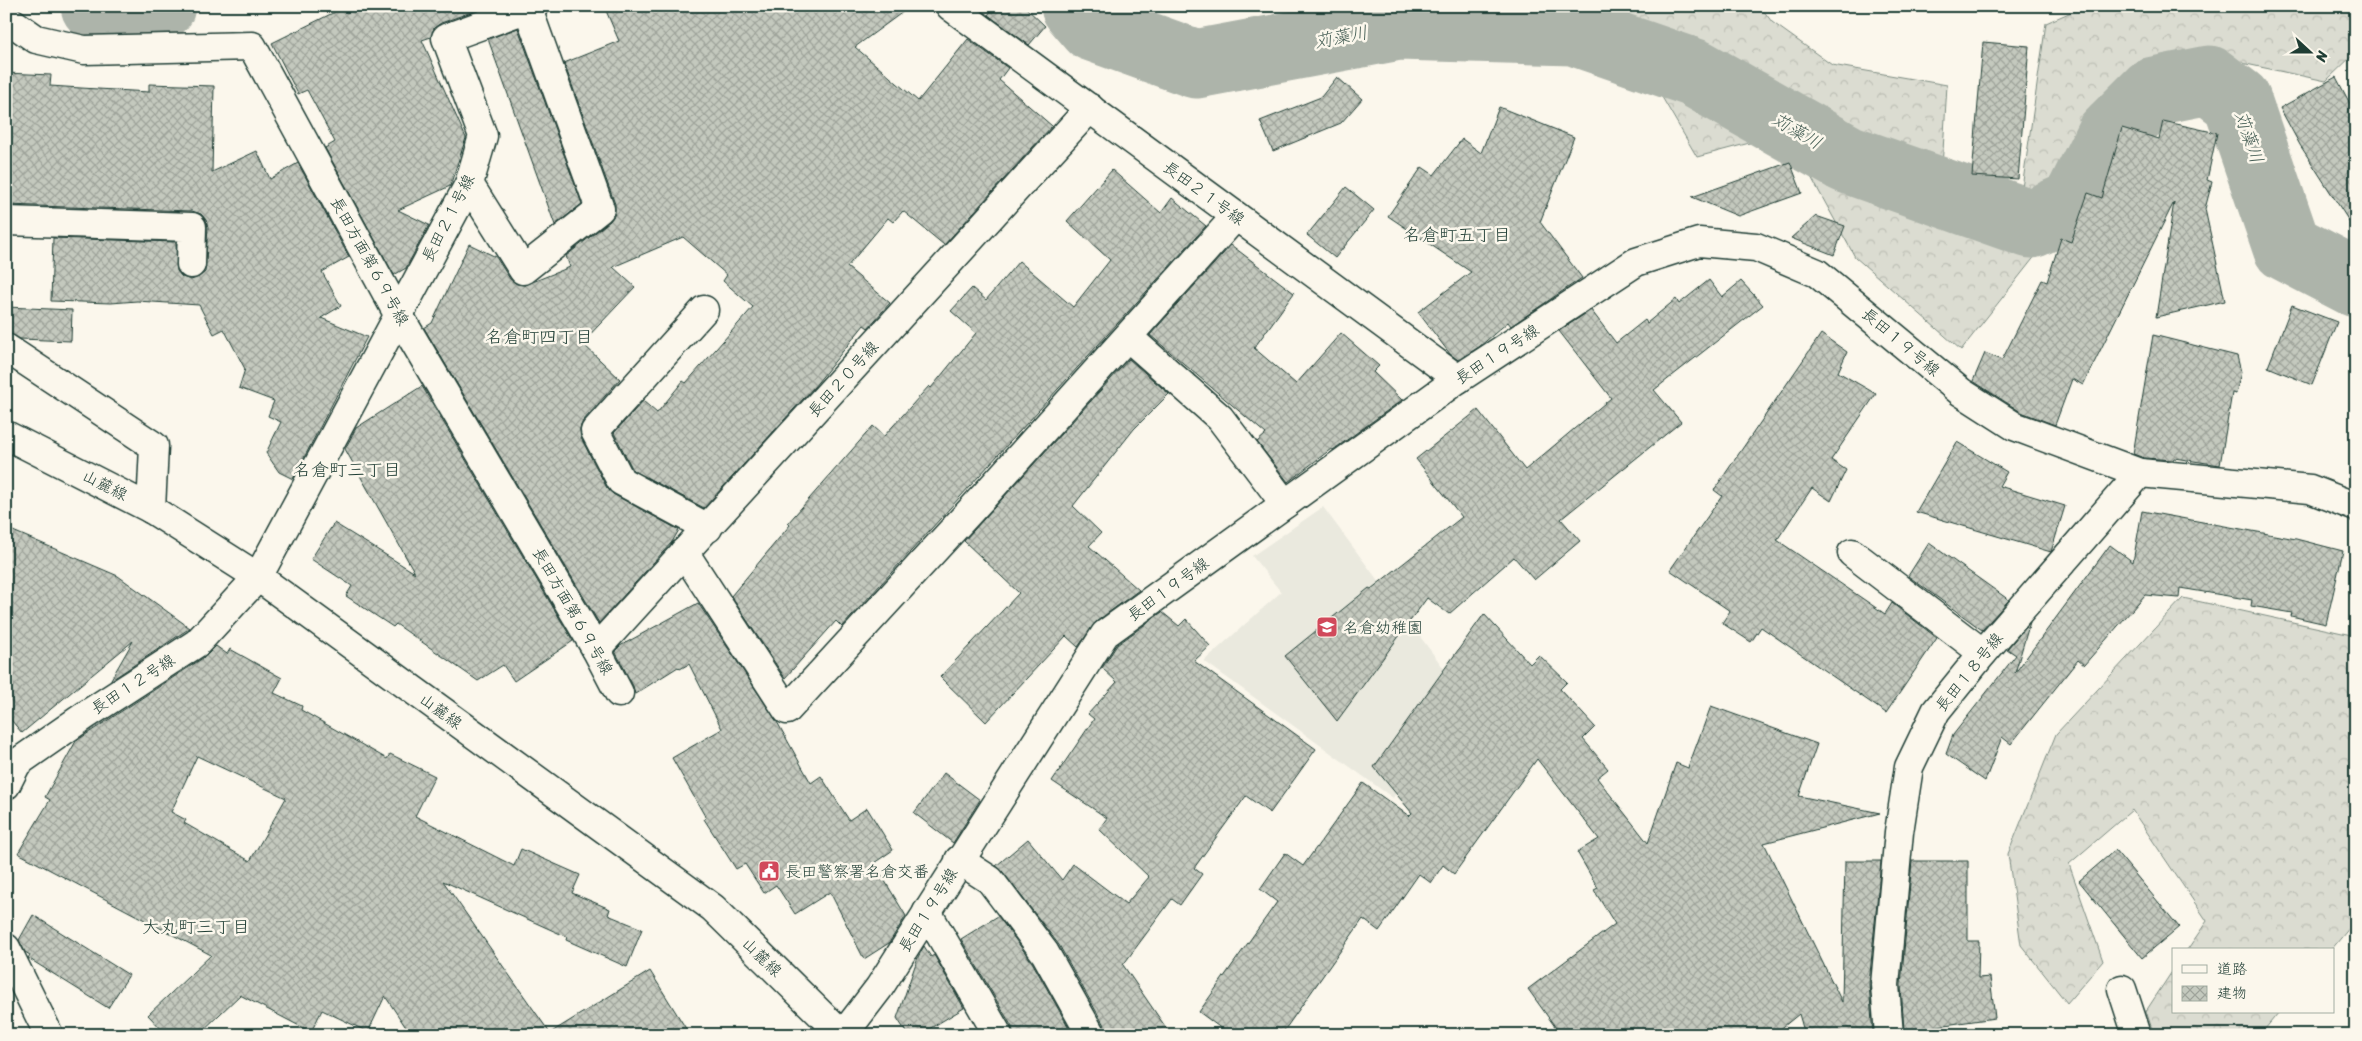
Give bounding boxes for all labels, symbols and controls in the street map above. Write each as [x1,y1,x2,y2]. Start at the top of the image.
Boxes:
water label: 苅藻川 [1311,16,1371,58]
north arrow [2284,28,2334,78]
text: N [2308,47,2335,66]
water label: 苅藻川 [1766,104,1828,158]
water label: 苅藻川 [2225,106,2273,168]
street label: 長田２１号線 [1157,153,1251,233]
street label: 長田２１号線 [413,169,483,267]
street label: 長田方面第６９号線 [322,191,418,331]
district label: 名倉町五丁目 [1403,219,1511,251]
street label: 長田１９号線 [1855,300,1947,384]
street label: 長田１９号線 [1449,316,1545,392]
district label: 名倉町四丁目 [485,321,593,353]
street label: 長田２０号線 [800,334,886,424]
district label: 名倉町三丁目 [293,454,401,486]
street label: 山麓線 [77,461,133,509]
street label: 長田方面第６９号線 [524,541,622,681]
street label: 長田１９号線 [1121,549,1215,629]
place label: 名倉幼稚園 [1343,613,1423,642]
school or university icon: 名倉幼稚園 [1315,615,1339,639]
street label: 長田１８号線 [1928,626,2010,718]
street label: 長田１２号線 [85,646,181,722]
street label: 山麓線 [413,685,469,737]
place label: 長田警察署名倉交番 [785,857,929,886]
public building icon: 長田警察署名倉交番 [757,859,781,883]
street label: 長田１９号線 [890,862,966,958]
district label: 大丸町三丁目 [142,911,250,943]
street label: 山麓線 [735,930,789,984]
legend [2172,948,2334,1014]
text: 道路 [2217,956,2247,982]
text: 建物 [2217,980,2247,1006]

